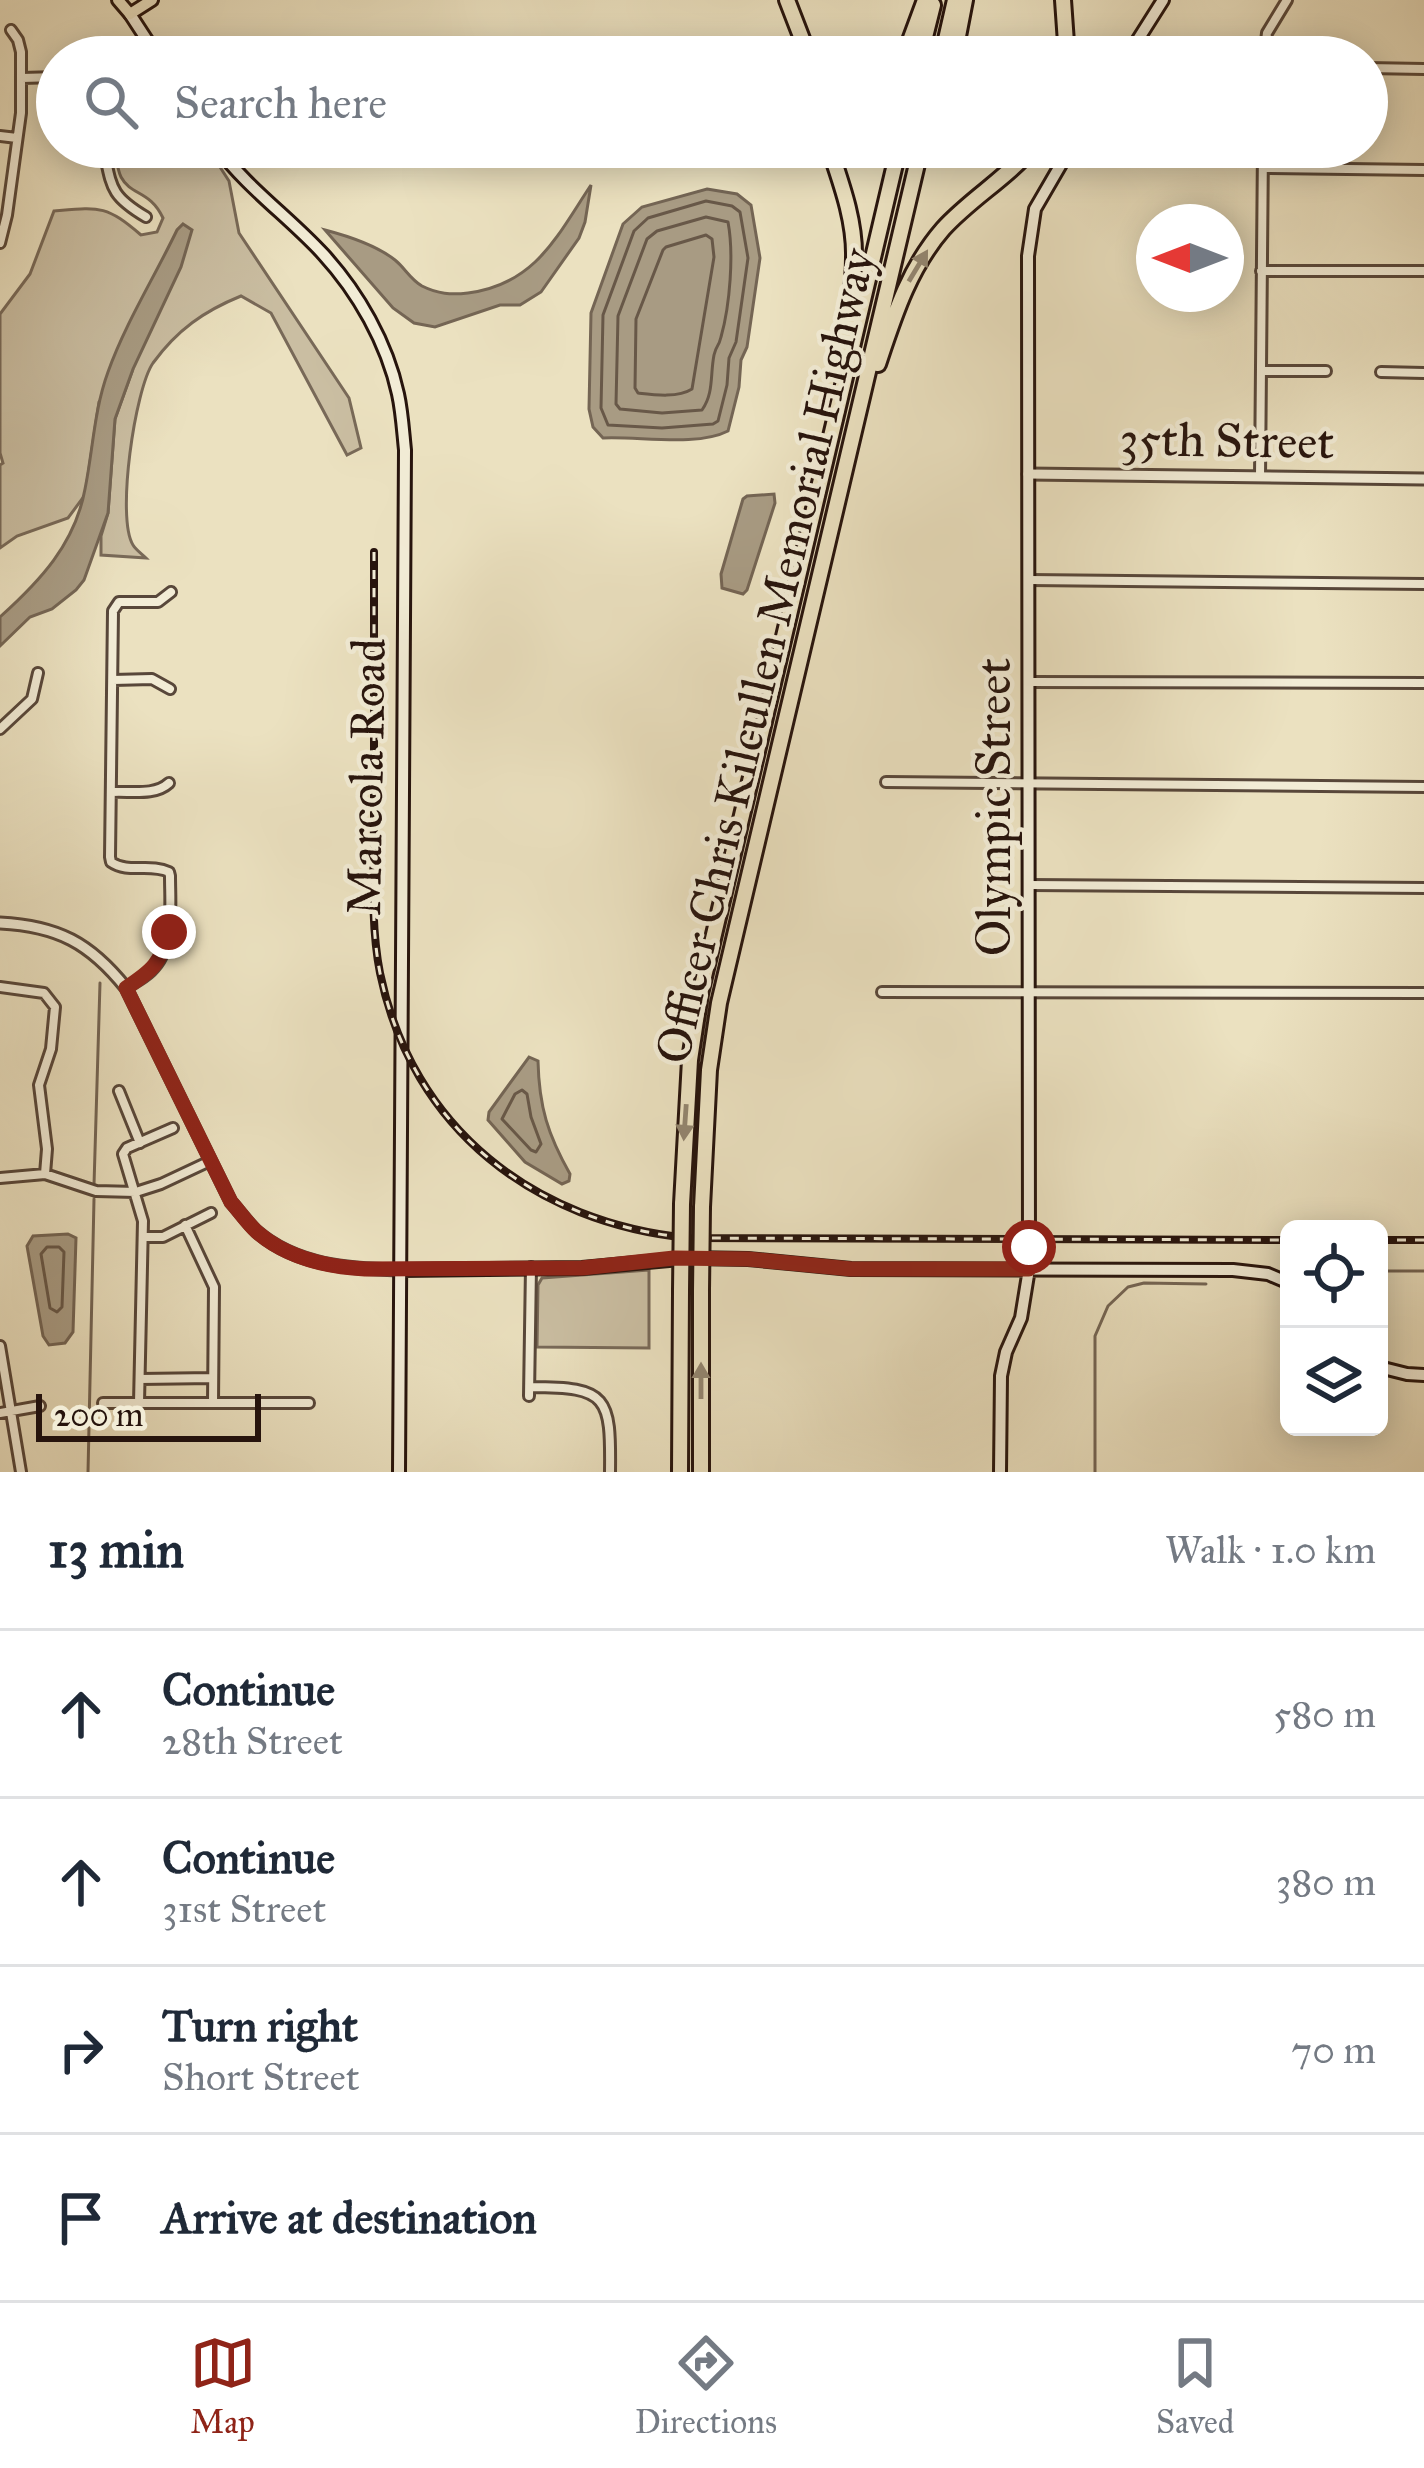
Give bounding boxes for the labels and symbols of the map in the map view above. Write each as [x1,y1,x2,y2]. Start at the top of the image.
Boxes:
north arrow [1136,204,1244,312]
street label: Officer Chris Kilcullen Memorial Highway [642,241,888,1069]
one-way arrow [907,249,928,283]
street label: 35th Street [1119,409,1335,471]
street label: Marcola Road [334,637,398,917]
street label: Olympic Street [964,658,1023,956]
route end [142,905,196,959]
one-way arrow [676,1104,695,1141]
route start [1002,1220,1056,1274]
one-way arrow [691,1361,711,1399]
scale bar [36,1388,261,1441]

